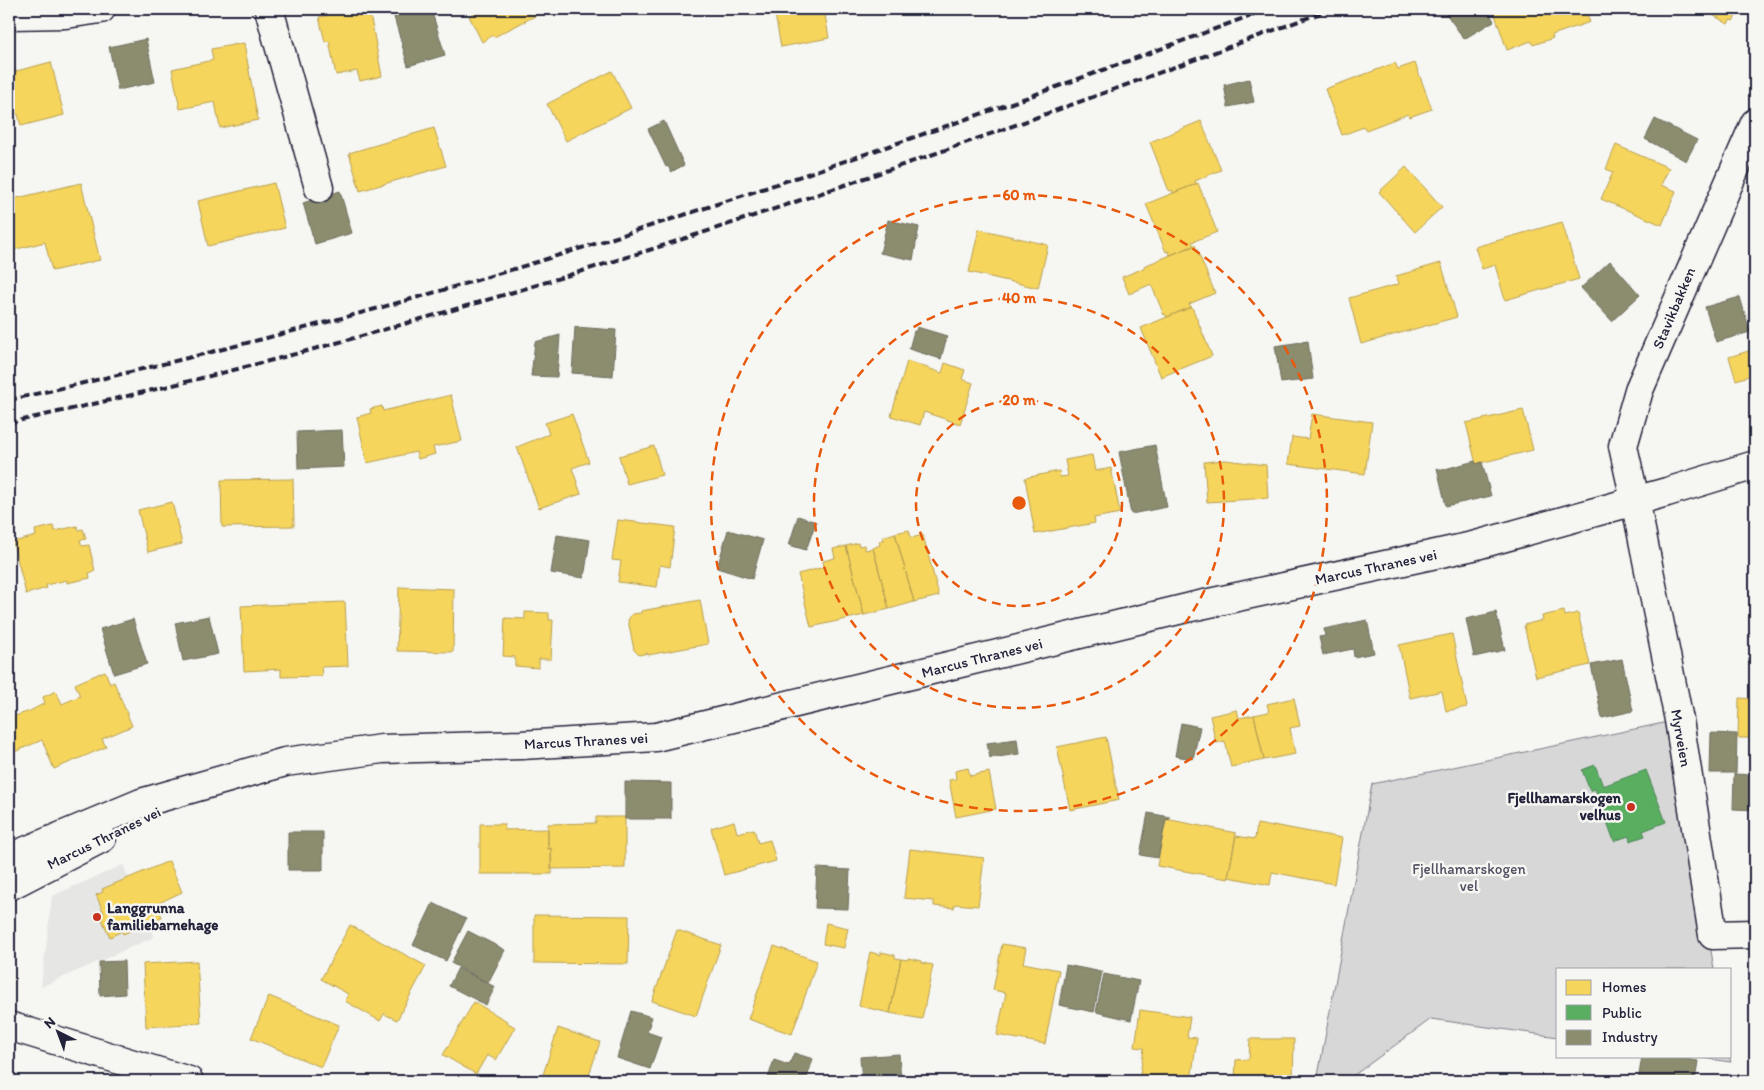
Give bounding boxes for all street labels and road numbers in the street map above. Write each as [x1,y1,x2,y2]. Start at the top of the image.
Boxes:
street label: Stavikbakken [1649,264,1699,352]
street label: Marcus Thranes vei [1313,545,1439,589]
street label: Marcus Thranes vei [920,634,1044,682]
street label: Myrveien [1667,708,1695,769]
street label: Marcus Thranes vei [524,729,648,753]
street label: Marcus Thranes vei [44,803,164,873]

